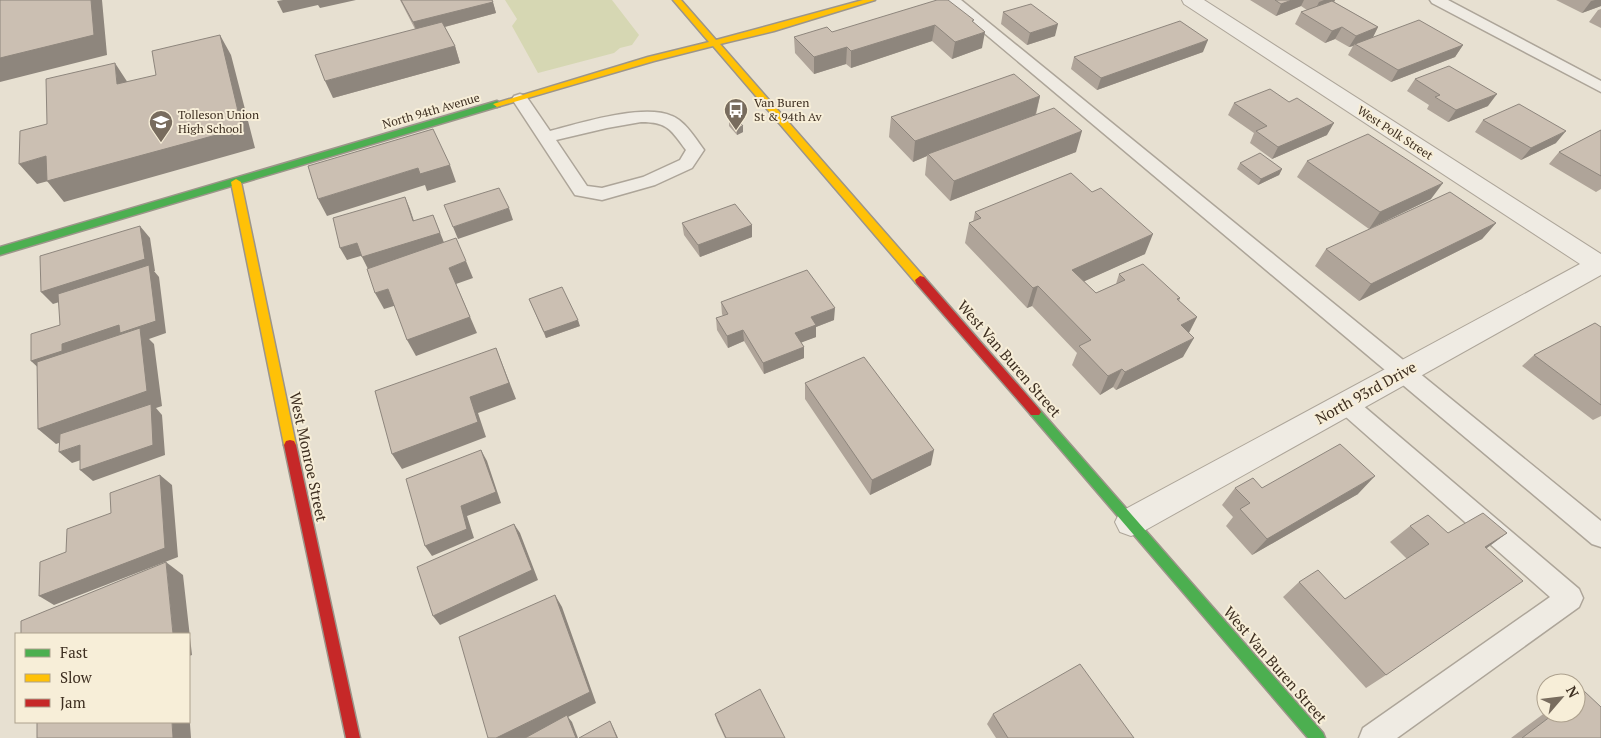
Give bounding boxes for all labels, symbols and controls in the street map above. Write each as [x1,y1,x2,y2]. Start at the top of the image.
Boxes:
street label: North 94th Avenue [380,89,481,132]
place label: Van Buren St & 94th Av [754,95,822,124]
bus stop icon: Van Buren St & 94th Av [723,97,749,131]
street label: West Polk Street [1355,103,1436,163]
place label: Tolleson Union High School [178,107,259,136]
school or university icon: Tolleson Union High School [148,109,174,143]
street label: West Van Buren Street [953,296,1066,421]
street label: North 93rd Drive [1311,356,1420,428]
street label: West Monroe Street [285,390,333,524]
street label: West Van Buren Street [1219,602,1332,727]
legend [15,633,190,723]
text: Fast [60,642,88,662]
text: Slow [60,667,93,687]
north arrow [1536,673,1586,723]
text: N [1562,683,1584,701]
text: Jam [60,692,86,712]

